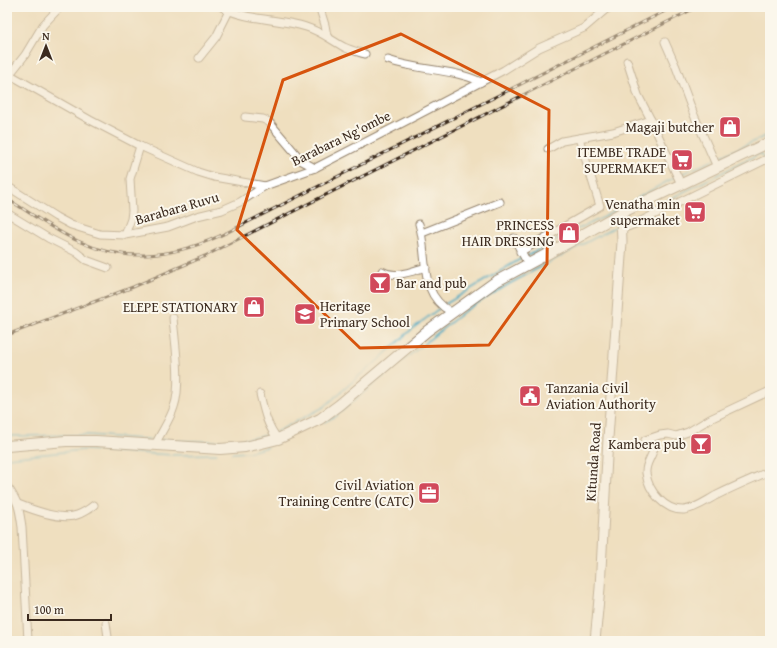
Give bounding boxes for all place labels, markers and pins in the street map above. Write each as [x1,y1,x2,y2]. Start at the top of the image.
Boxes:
shop icon: Magaji butcher [717,114,743,140]
place label: Magaji butcher [626,117,714,137]
place label: ITEMBE TRADE SUPERMAKET [577,142,666,178]
supermarket icon: ITEMBE TRADE SUPERMAKET [669,147,695,173]
place label: Venatha min supermaket [605,194,680,230]
supermarket icon: Venatha min supermaket [682,199,708,225]
place label: PRINCESS HAIR DRESSING [462,215,554,251]
shop icon: PRINCESS HAIR DRESSING [556,220,582,246]
bar icon: Bar and pub [367,270,393,296]
place label: Bar and pub [396,273,467,293]
shop icon: ELEPE STATIONARY [241,294,267,320]
place label: Heritage Primary School [320,296,410,332]
place label: ELEPE STATIONARY [123,297,239,317]
school or university icon: Heritage Primary School [292,301,318,327]
place label: Tanzania Civil Aviation Authority [546,378,656,414]
public building icon: Tanzania Civil Aviation Authority [517,383,543,409]
bar icon: Kambera pub [688,431,714,457]
place label: Kambera pub [608,434,686,454]
place label: Civil Aviation Training Centre (CATC) [279,475,414,511]
office icon: Civil Aviation Training Centre (CATC) [416,480,442,506]

